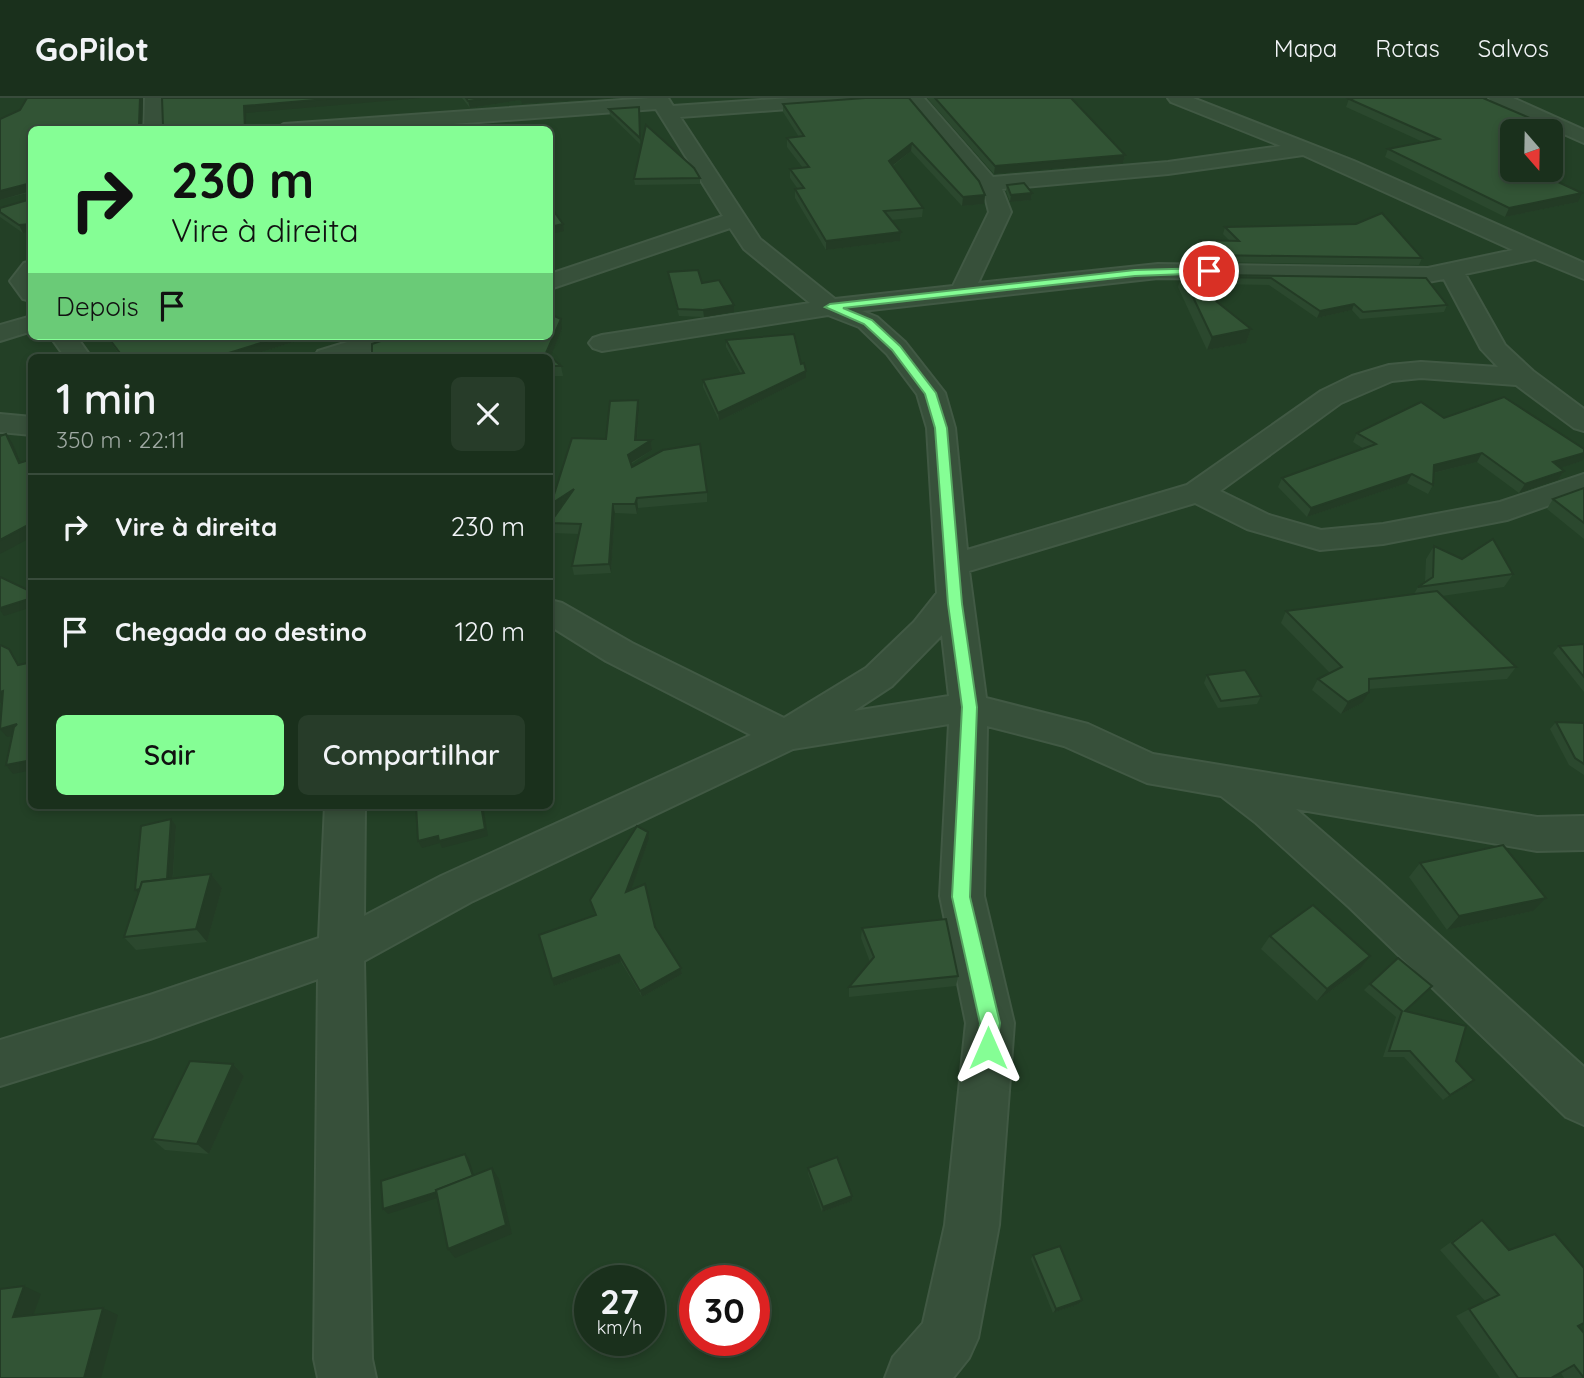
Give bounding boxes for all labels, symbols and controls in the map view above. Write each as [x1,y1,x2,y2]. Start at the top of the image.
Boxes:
text: GoPilot [35,28,149,69]
text: Mapa [1274,33,1337,63]
text: Rotas [1375,33,1440,63]
text: Salvos [1478,33,1549,63]
north arrow [1500,119,1563,182]
map controls [1500,119,1563,182]
text: 230 m [171,149,314,210]
icon: right [56,154,147,245]
text: Vire à direita [171,210,359,250]
pin [1179,241,1239,301]
icon: arrive [1190,252,1228,290]
icon: arrive [153,287,191,325]
text: Depois [56,290,139,323]
text: 1 min [56,372,157,425]
button: close [451,377,525,451]
text: 350 m · 22:11 [56,425,185,454]
icon: right [56,508,94,546]
text: Vire à direita [115,510,277,543]
text: 230 m [451,510,525,543]
icon: arrive [56,613,94,651]
text: Chegada ao destino [115,615,367,648]
text: 120 m [455,615,525,648]
button: Sair [56,715,284,795]
button: Compartilhar [298,715,525,795]
position arrow [951,1011,1025,1085]
speed limit sign: 30 [679,1265,770,1356]
text: 27 [600,1279,639,1323]
text: km/h [597,1316,642,1339]

